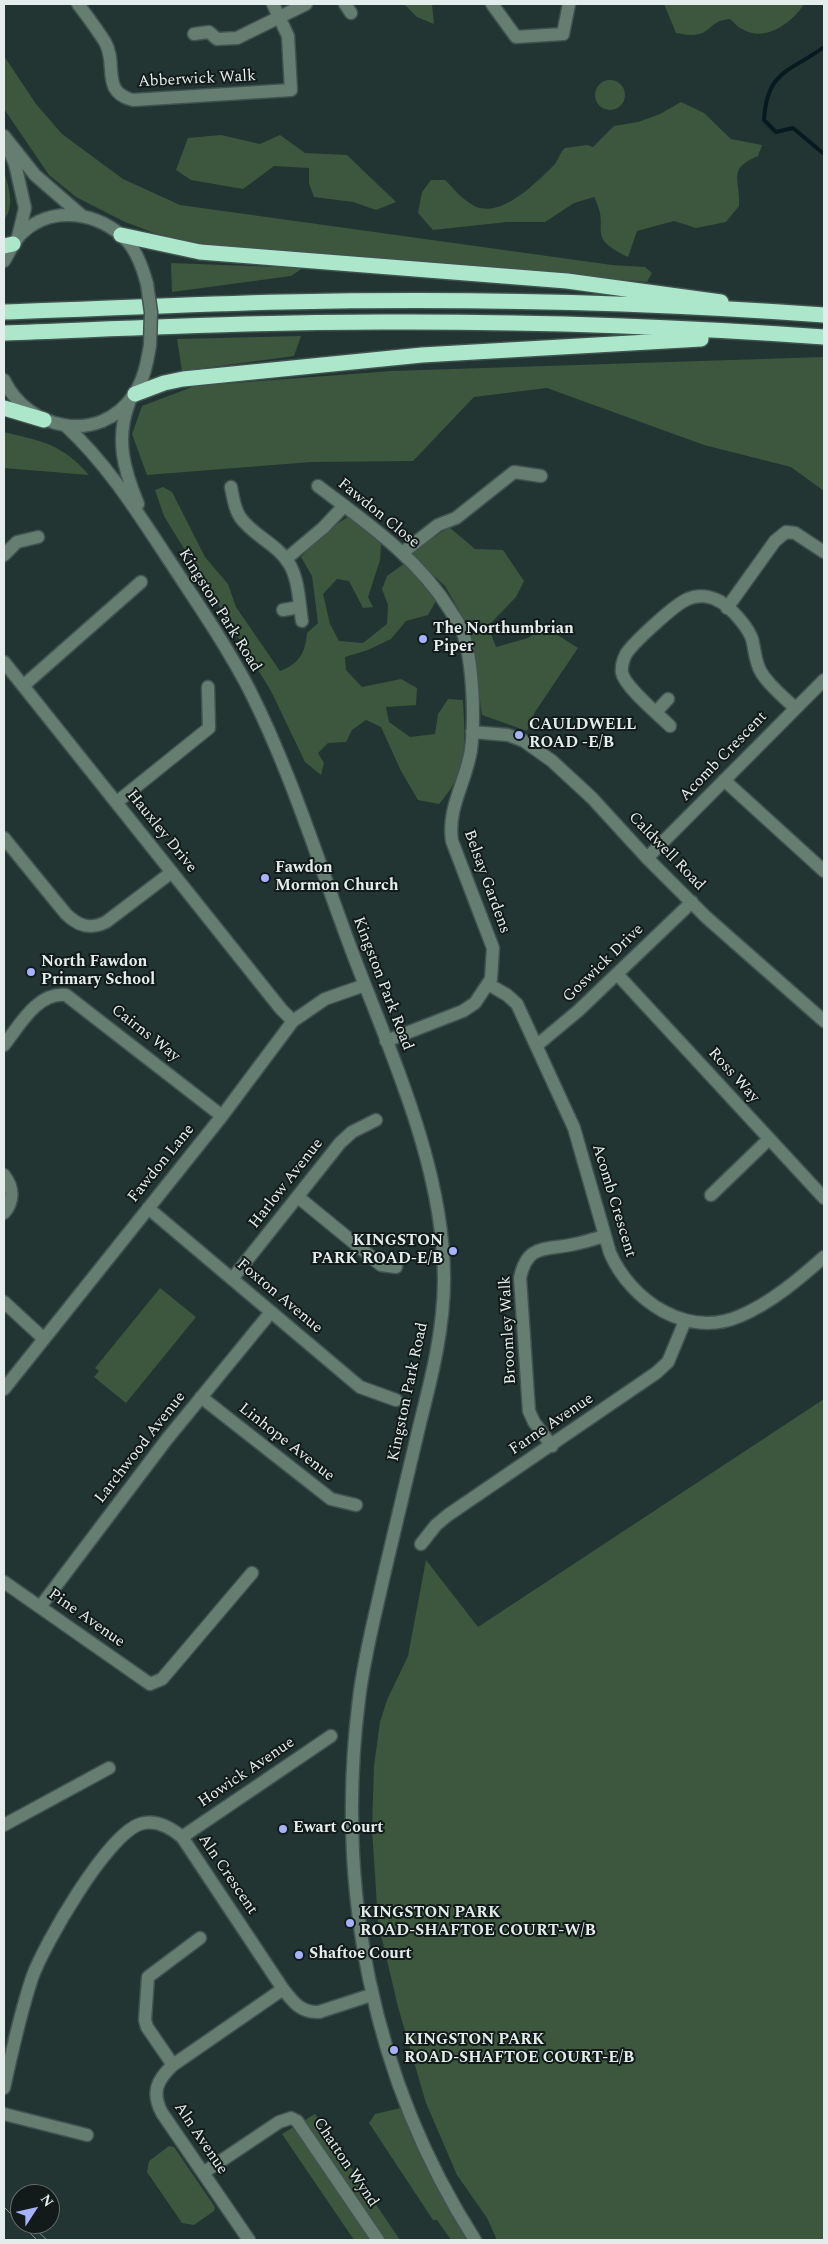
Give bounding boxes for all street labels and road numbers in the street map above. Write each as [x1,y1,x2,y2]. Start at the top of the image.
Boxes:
street label: Abberwick Walk [138,67,256,93]
street label: Fawdon Close [333,475,423,553]
street label: Kingston Park Road [173,546,265,676]
street label: Acomb Crescent [676,708,772,806]
street label: Hauxley Drive [122,787,200,877]
street label: Caldwell Road [624,809,708,895]
street label: Belsay Gardens [458,828,514,936]
street label: Kingston Park Road [348,914,416,1054]
street label: Goswick Drive [560,921,648,1007]
street label: Cairns Way [107,1001,183,1067]
street label: Ross Way [703,1044,763,1108]
street label: Fawdon Lane [125,1121,199,1207]
street label: Harlow Avenue [246,1135,328,1233]
street label: Acomb Crescent [587,1142,639,1260]
street label: Foxton Avenue [232,1256,326,1338]
street label: Broomley Walk [497,1275,521,1385]
street label: Kingston Park Road [385,1321,433,1463]
street label: Larchwood Avenue [91,1388,191,1508]
street label: Farne Avenue [506,1390,598,1460]
street label: Linhope Avenue [234,1400,338,1486]
street label: Pine Avenue [44,1586,128,1652]
street label: Howick Avenue [195,1734,299,1812]
street label: Aln Crescent [193,1831,261,1919]
street label: Aln Avenue [169,2099,231,2179]
street label: Chatton Wynd [308,2115,382,2211]

